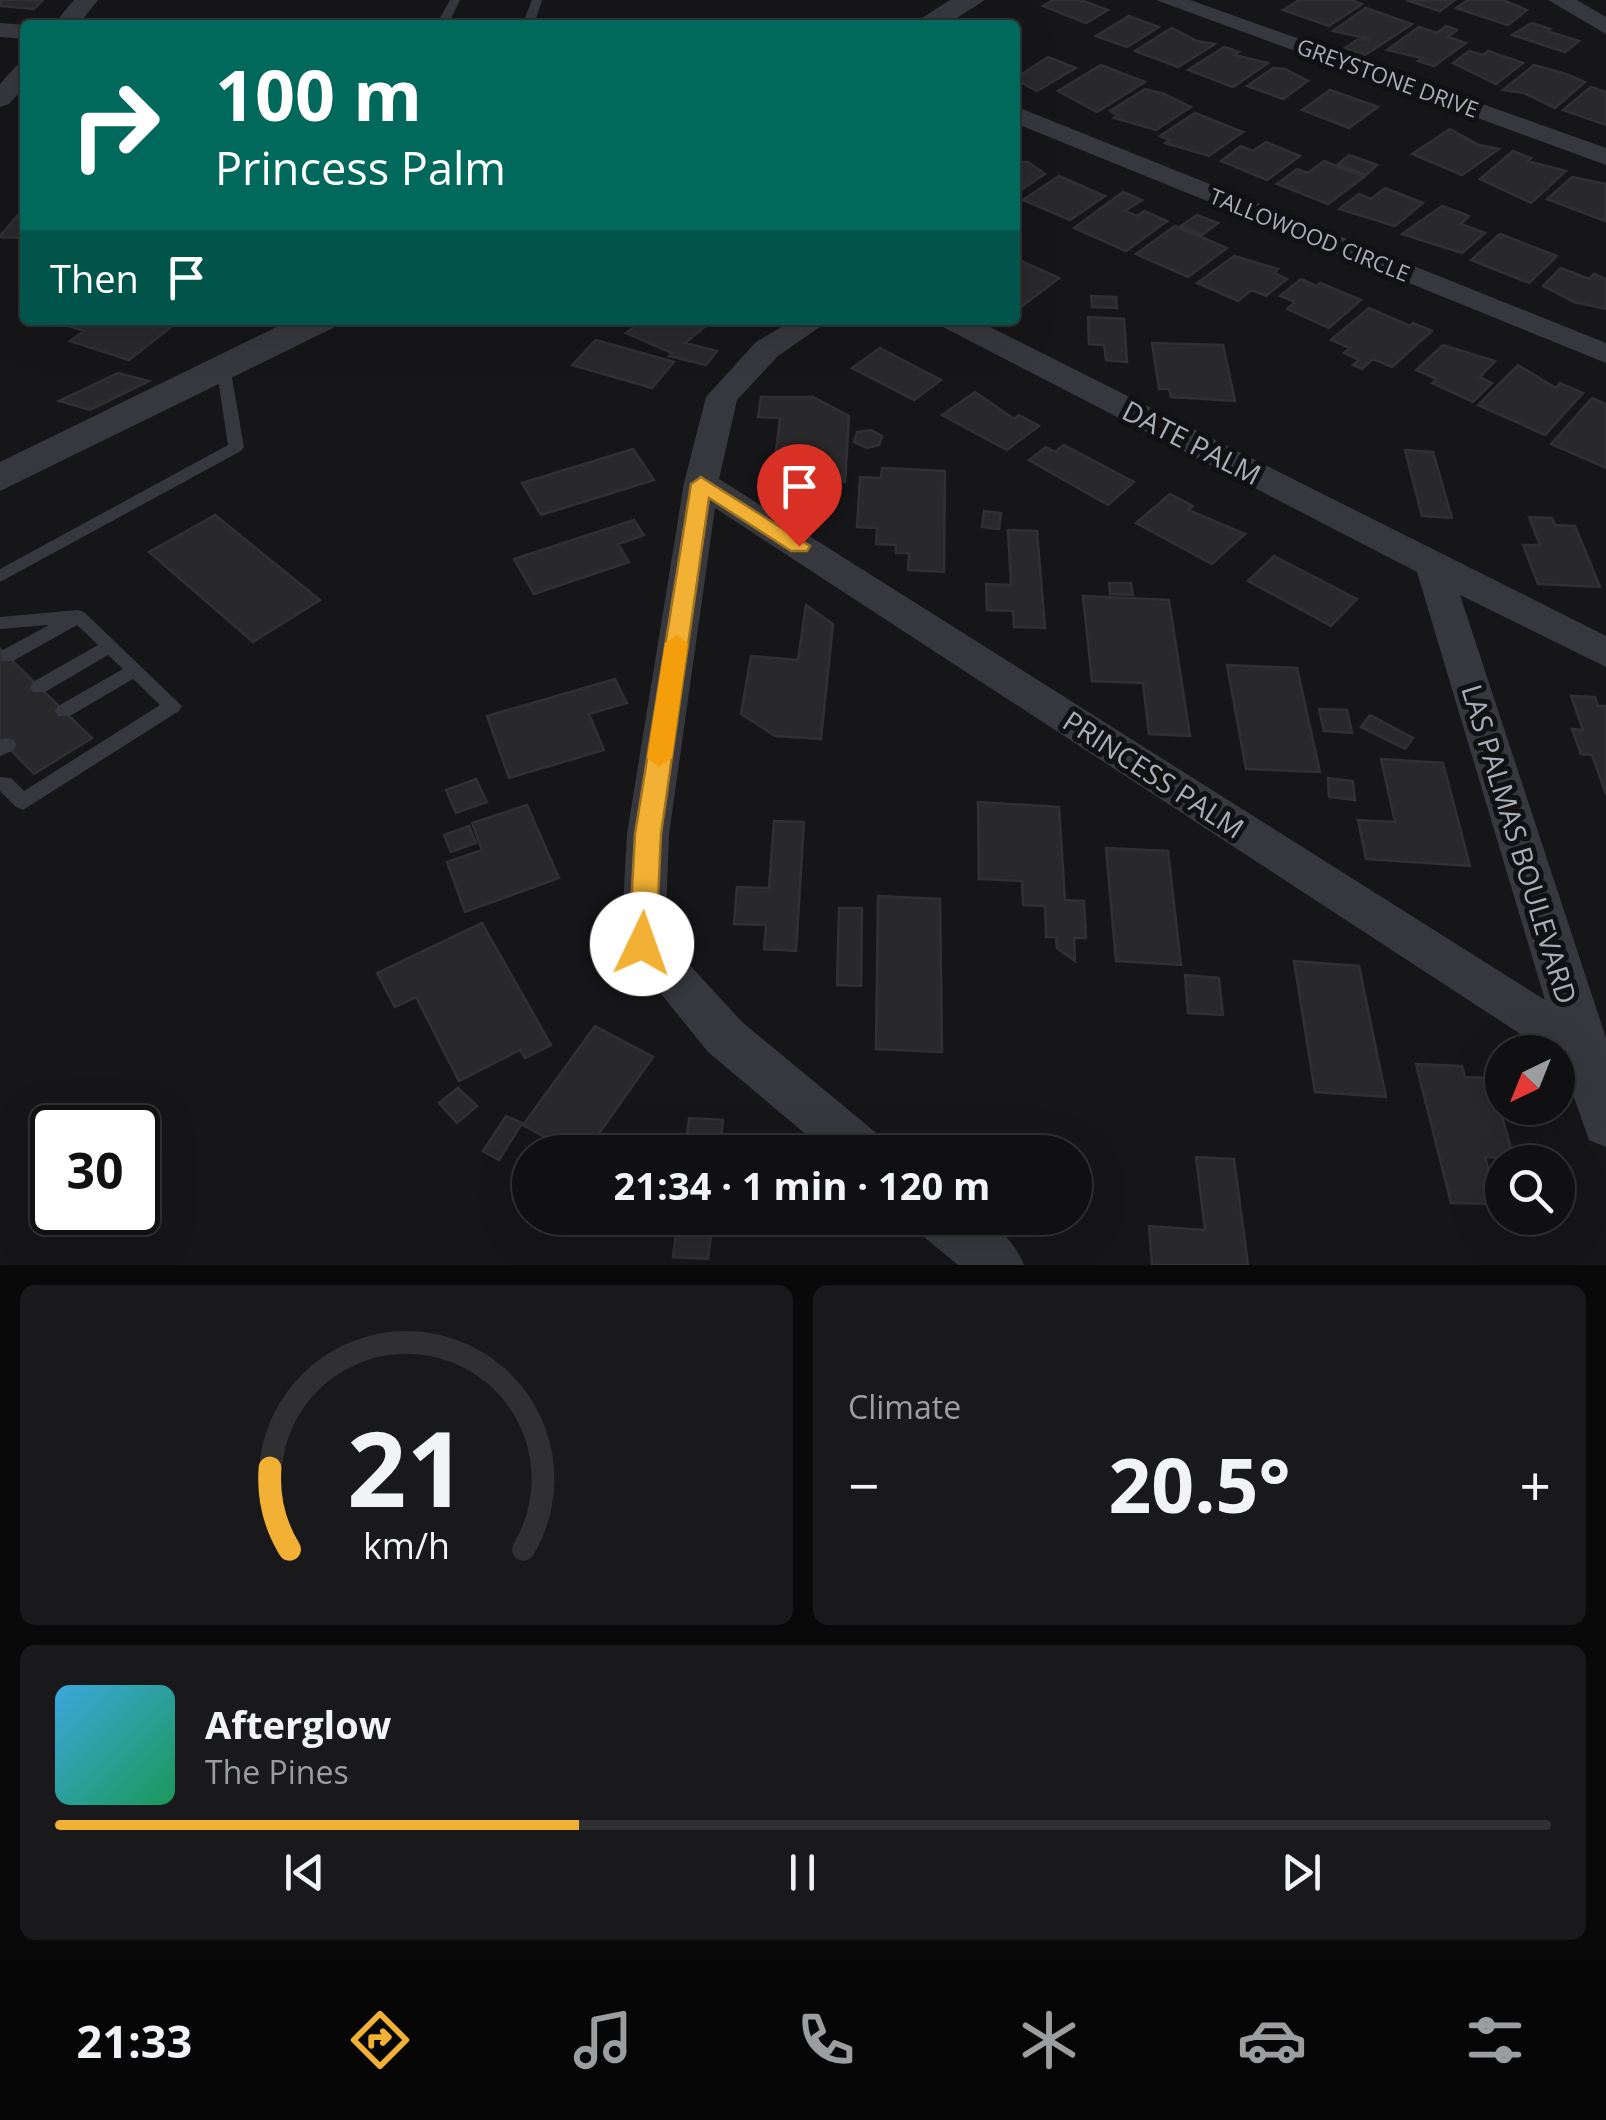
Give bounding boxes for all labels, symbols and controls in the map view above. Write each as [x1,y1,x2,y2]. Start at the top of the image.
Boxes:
street label: GREYSTONE DRIVE [1293,30,1483,124]
text: 100 m [215,46,422,142]
icon: right [50,60,180,190]
text: Princess Palm [215,137,506,198]
street label: TALLOWOOD CIRCLE [1205,180,1415,288]
icon: arrive [159,250,214,305]
text: Then [50,252,139,304]
street label: DATE PALM [1116,391,1268,493]
pin [757,444,842,547]
icon: arrive [772,459,827,514]
street label: LAS PALMAS BOULEVARD [1453,680,1587,1008]
street label: PRINCESS PALM [1056,701,1252,847]
position arrow [590,892,694,996]
north arrow [1485,1035,1575,1125]
map controls [1485,1035,1575,1235]
speed limit sign: 30 [30,1105,160,1235]
button: search [1485,1145,1575,1235]
text: 21:34 · 1 min · 120 m [614,1159,990,1211]
text: Climate [848,1385,961,1428]
text: 21 [347,1396,466,1537]
text: 20.5° [1108,1433,1291,1535]
text: − [848,1447,879,1522]
text: + [1520,1447,1551,1522]
text: km/h [363,1521,450,1569]
text: Afterglow [205,1698,391,1750]
text: The Pines [205,1750,349,1793]
icon: previous [277,1845,332,1900]
icon: pause [775,1845,830,1900]
icon: next [1274,1845,1329,1900]
icon: directions [345,2005,415,2075]
icon: music [568,2005,638,2075]
icon: phone [791,2005,861,2075]
icon: climate [1014,2005,1084,2075]
icon: car [1237,2005,1307,2075]
icon: filters [1460,2005,1530,2075]
text: 21:33 [76,2010,192,2071]

